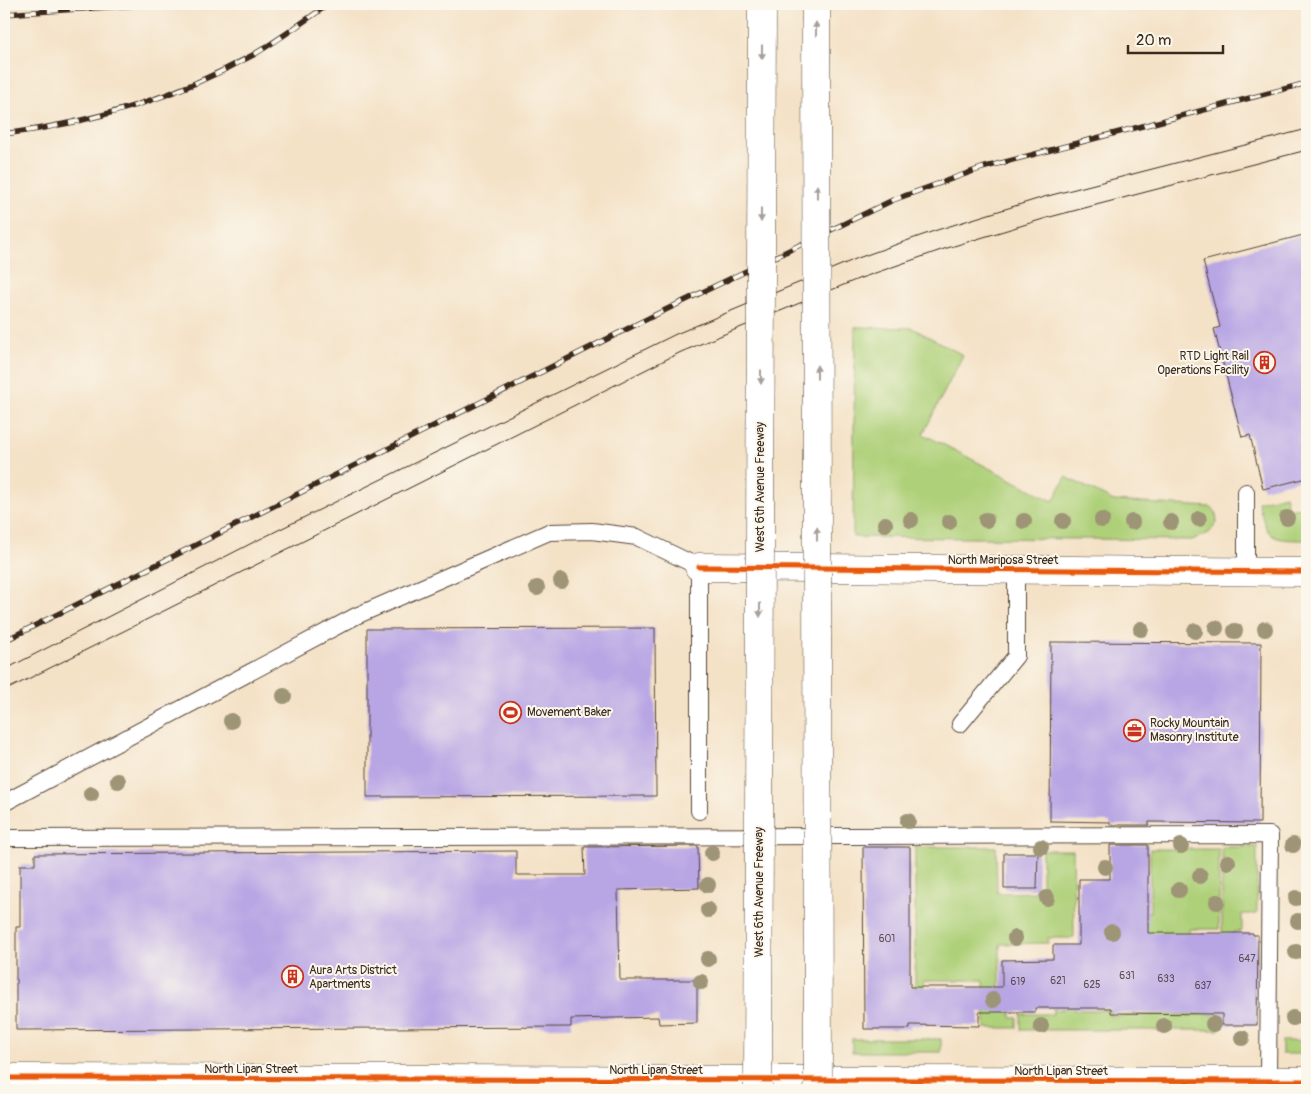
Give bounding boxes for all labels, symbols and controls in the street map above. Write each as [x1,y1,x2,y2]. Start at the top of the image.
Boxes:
one-way arrow [812,21,820,37]
scale bar [1128,22,1224,54]
text: 20 m [1136,31,1171,50]
one-way arrow [758,45,766,61]
one-way arrow [813,183,821,199]
one-way arrow [757,207,765,223]
place label: RTD Light Rail Operations Facility [1157,349,1249,378]
building icon: RTD Light Rail Operations Facility [1253,351,1277,375]
one-way arrow [813,363,821,379]
one-way arrow [757,370,765,386]
street label: West 6th Avenue Freeway [753,422,768,552]
one-way arrow [813,526,821,542]
street label: North Mariposa Street [948,553,1059,568]
one-way arrow [756,602,764,618]
sports icon: Movement Baker [499,700,523,724]
place label: Movement Baker [527,705,612,720]
place label: Rocky Mountain Masonry Institute [1150,716,1239,745]
office icon: Rocky Mountain Masonry Institute [1122,718,1146,742]
street label: West 6th Avenue Freeway [752,827,767,957]
house number: 601 [879,933,895,945]
house number: 647 [1239,953,1256,965]
place label: Aura Arts District Apartments [309,963,397,992]
building icon: Aura Arts District Apartments [281,965,305,989]
house number: 631 [1119,970,1135,982]
house number: 633 [1158,973,1175,985]
house number: 621 [1050,975,1066,987]
house number: 619 [1011,976,1025,988]
house number: 625 [1084,979,1100,991]
house number: 637 [1195,980,1212,992]
street label: North Lipan Street [204,1062,298,1077]
street label: North Lipan Street [609,1063,703,1078]
street label: North Lipan Street [1014,1064,1108,1079]

